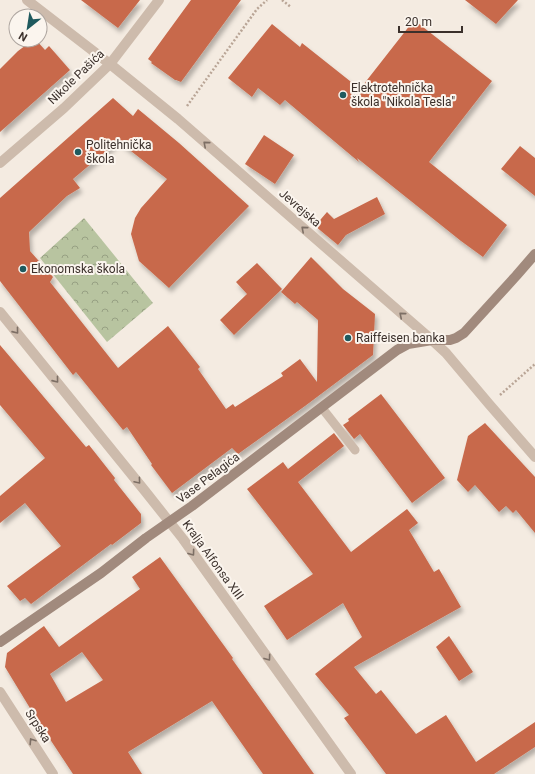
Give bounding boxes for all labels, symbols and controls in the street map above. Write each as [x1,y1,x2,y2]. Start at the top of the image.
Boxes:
north arrow [8,8,48,48]
scale bar [399,8,462,34]
text: 20 m [405,15,432,29]
text: N [16,29,30,44]
street label: Nikole Pašića [45,47,107,107]
place label: Elektrotehnička škola "Nikola Tesla" [351,81,455,109]
marker: Elektrotehnička škola "Nikola Tesla" [338,90,348,100]
place label: Politehnička škola [86,138,152,166]
one-way arrow [203,141,211,148]
marker: Politehnička škola [73,147,83,157]
street label: Jevrejska [276,186,324,230]
one-way arrow [301,227,309,234]
place label: Ekonomska škola [31,262,125,276]
marker: Ekonomska škola [18,264,28,274]
one-way arrow [400,312,407,319]
one-way arrow [11,326,18,333]
place label: Raiffeisen banka [356,331,445,345]
marker: Raiffeisen banka [343,333,353,343]
one-way arrow [51,376,58,383]
street label: Vase Pelagića [174,450,242,506]
one-way arrow [133,477,140,484]
street label: Kralja Alfonsa XIII [180,518,246,602]
one-way arrow [187,549,195,556]
one-way arrow [263,654,270,661]
street label: Srpska [22,707,54,745]
one-way arrow [29,738,37,745]

